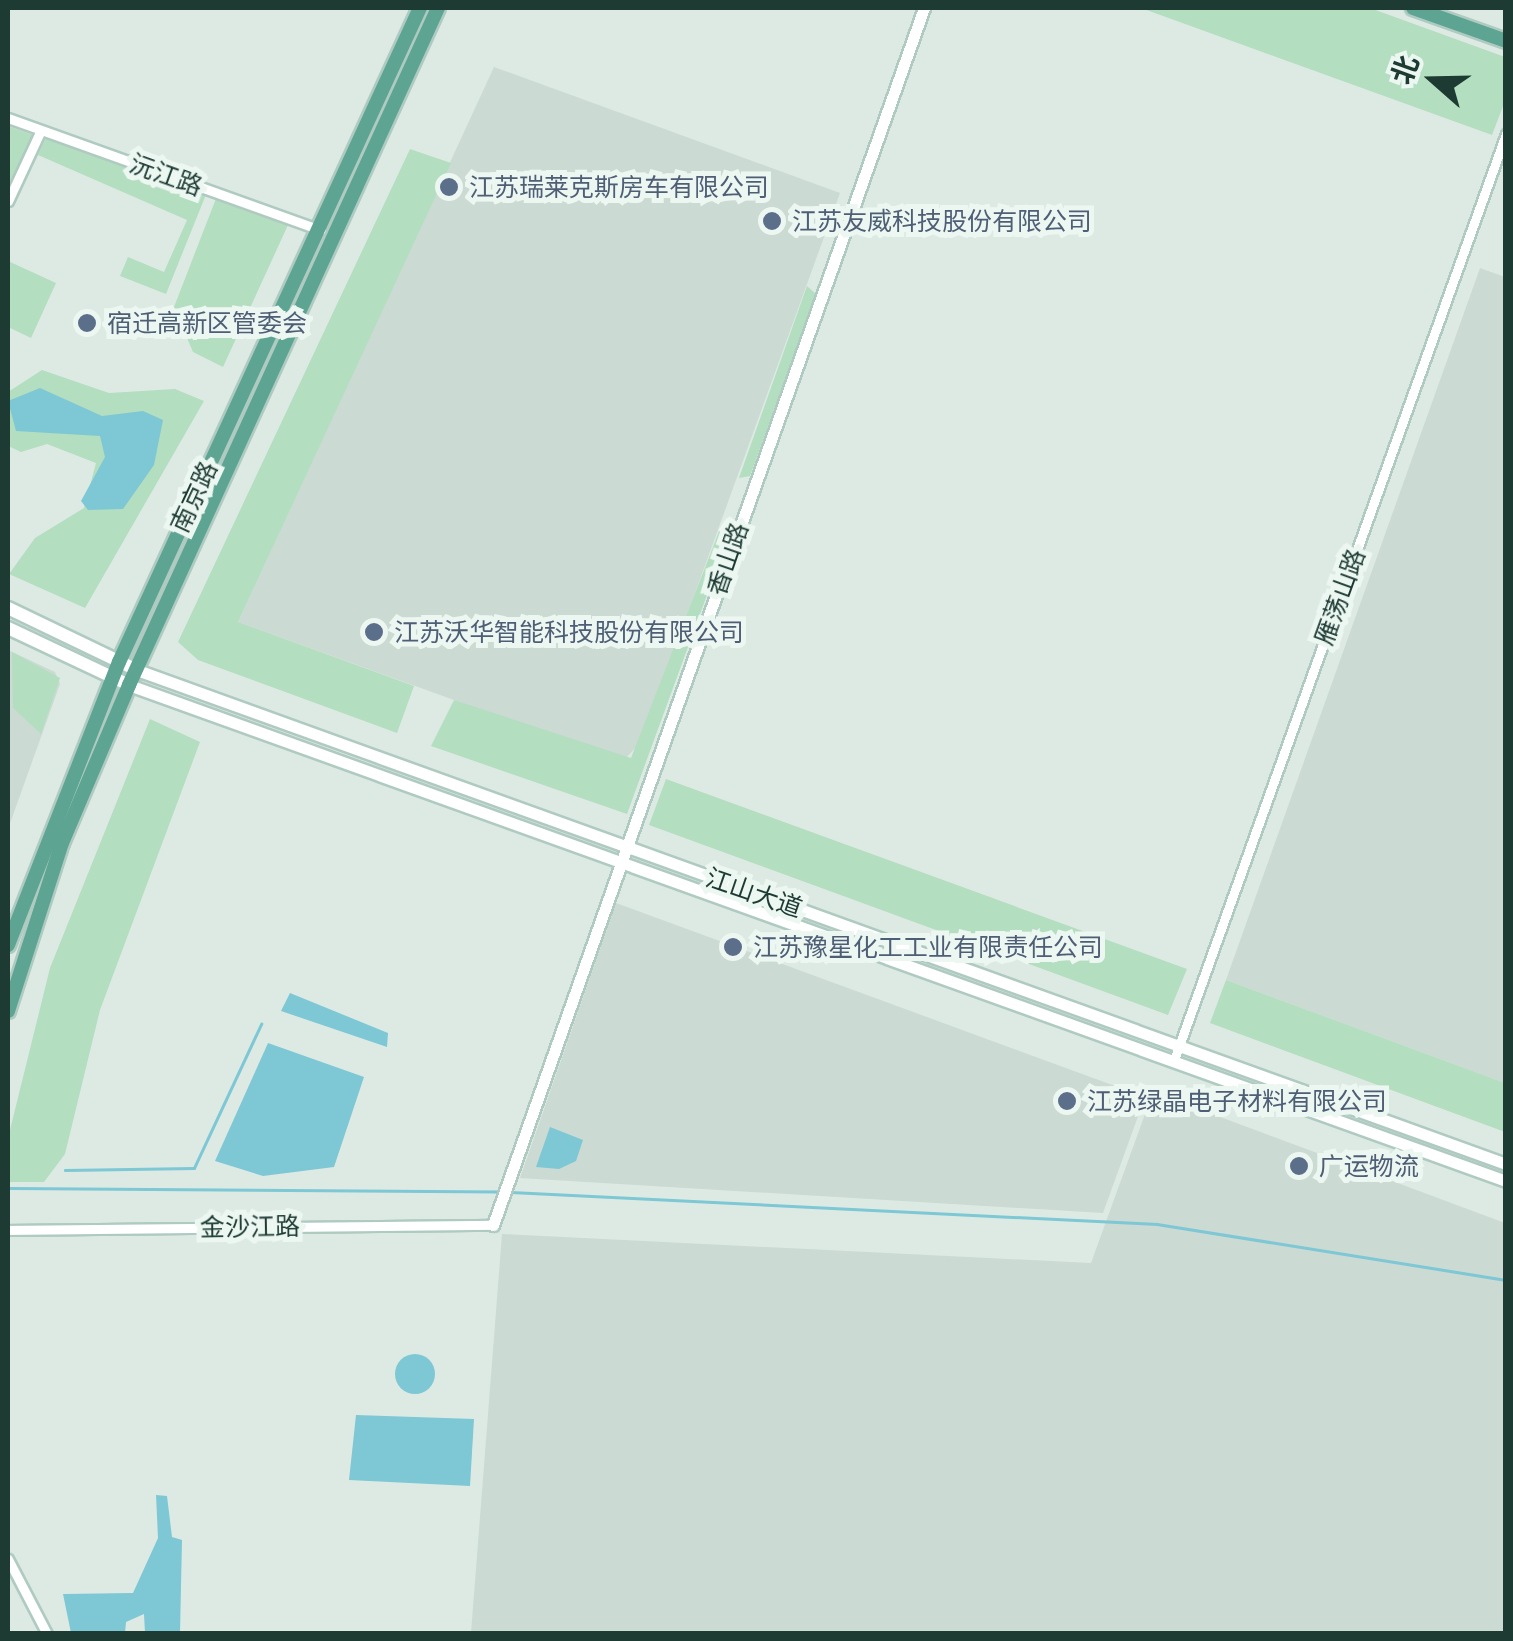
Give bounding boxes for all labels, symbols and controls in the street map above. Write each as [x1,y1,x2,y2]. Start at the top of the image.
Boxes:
north arrow [1383,30,1483,130]
text: 北 [1384,51,1426,89]
street label: 沅江路 [126,148,206,202]
place label: 江苏瑞莱克斯房车有限公司 [469,172,769,202]
marker: 江苏瑞莱克斯房车有限公司 [438,176,460,198]
place label: 江苏友威科技股份有限公司 [792,206,1092,236]
marker: 江苏友威科技股份有限公司 [761,210,783,232]
place label: 宿迁高新区管委会 [107,308,307,338]
marker: 宿迁高新区管委会 [76,312,98,334]
street label: 南京路 [165,457,223,537]
street label: 香山路 [702,519,754,599]
street label: 雁荡山路 [1309,545,1371,649]
place label: 江苏沃华智能科技股份有限公司 [394,617,744,647]
marker: 江苏沃华智能科技股份有限公司 [363,621,385,643]
street label: 江山大道 [702,863,806,923]
place label: 江苏豫星化工工业有限责任公司 [753,932,1103,962]
marker: 江苏豫星化工工业有限责任公司 [722,936,744,958]
place label: 江苏绿晶电子材料有限公司 [1087,1086,1387,1116]
marker: 江苏绿晶电子材料有限公司 [1056,1090,1078,1112]
place label: 广运物流 [1319,1151,1419,1181]
marker: 广运物流 [1288,1155,1310,1177]
street label: 金沙江路 [200,1211,300,1243]

